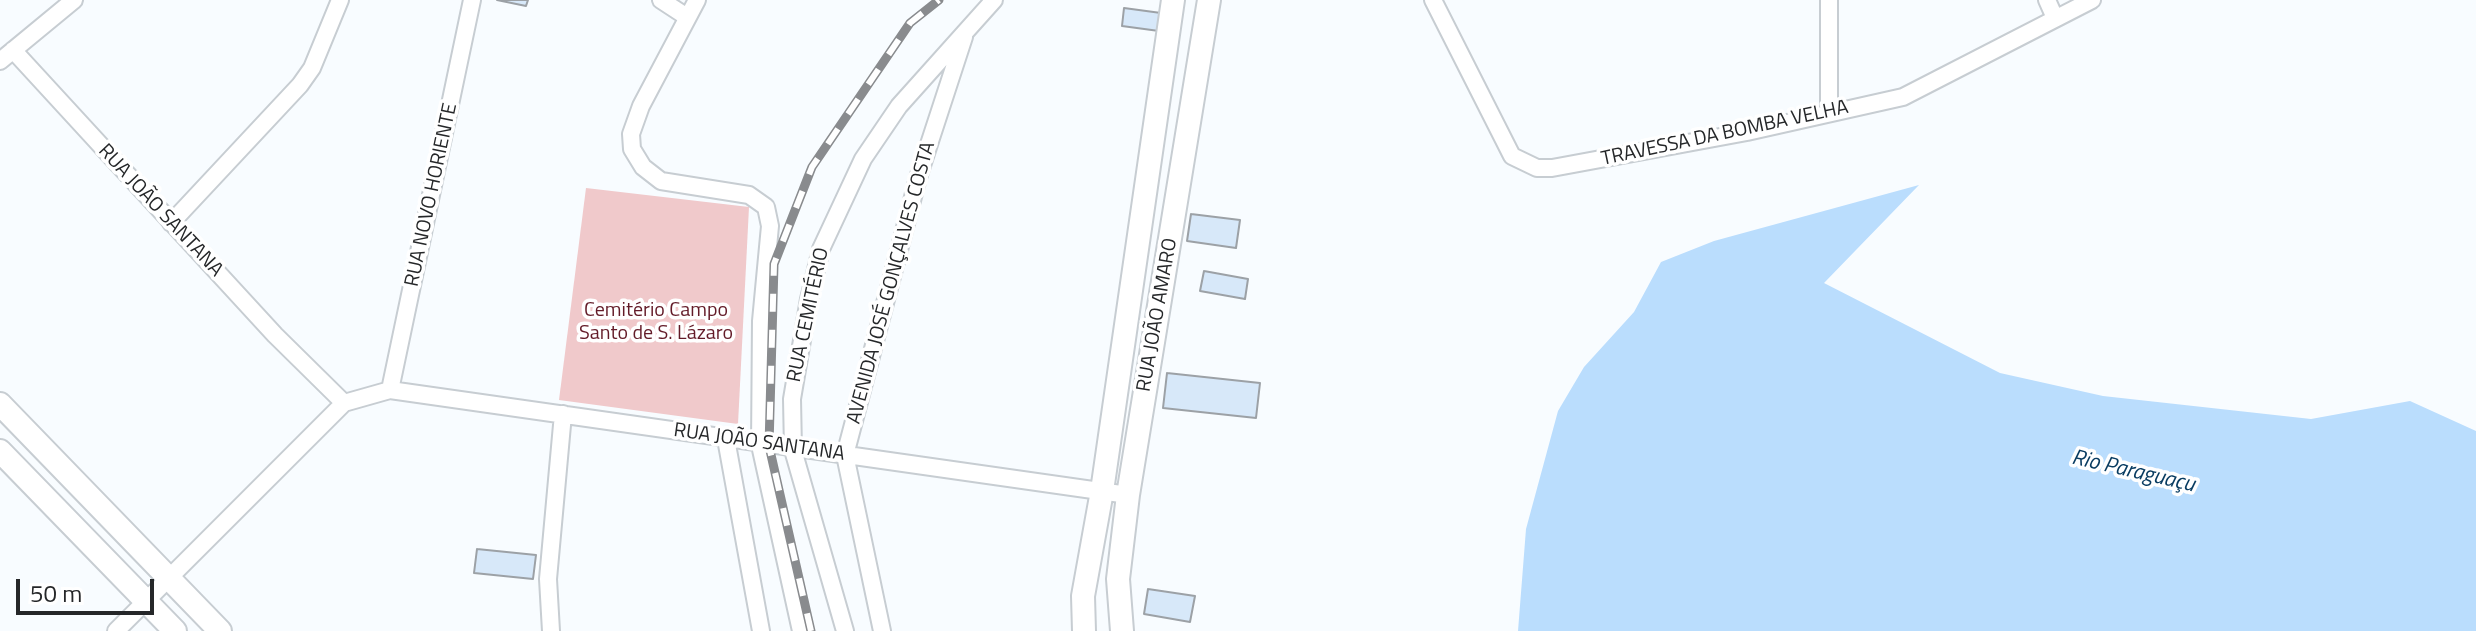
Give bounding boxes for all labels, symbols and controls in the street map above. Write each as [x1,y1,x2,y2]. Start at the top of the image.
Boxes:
street label: TRAVESSA DA BOMBA VELHA [1599,96,1851,172]
street label: RUA NOVO HORIENTE [401,101,463,289]
street label: AVENIDA JOSÉ GONÇALVES COSTA [843,139,941,427]
street label: RUA JOÃO SANTANA [92,140,228,282]
street label: RUA JOÃO AMARO [1133,236,1183,394]
street label: RUA CEMITÉRIO [783,245,835,385]
park label: Cemitério Campo Santo de S. Lázaro [579,299,733,346]
street label: RUA JOÃO SANTANA [672,419,846,467]
water label: Rio Paraguaçu [2069,445,2197,499]
scale bar [20,563,158,613]
text: 50 m [30,575,82,611]

